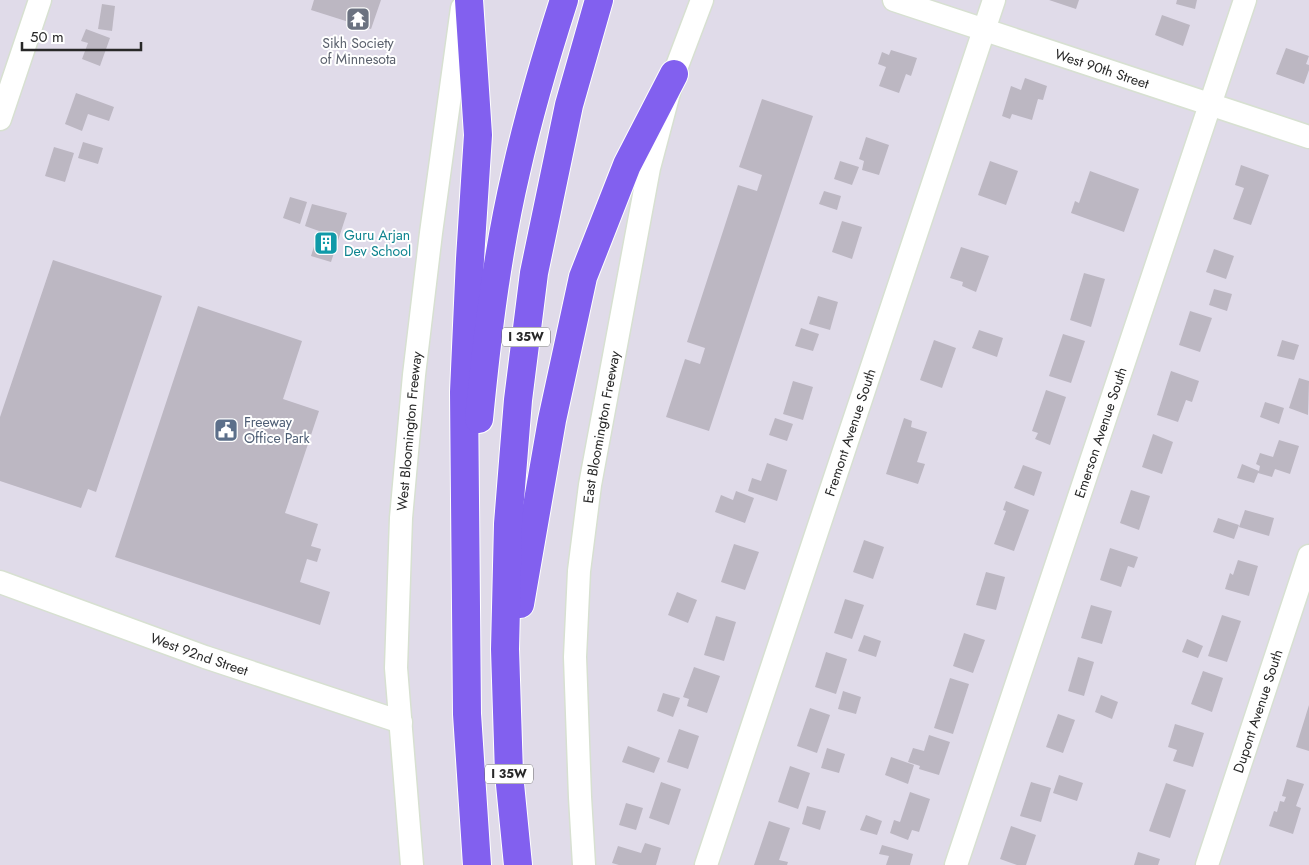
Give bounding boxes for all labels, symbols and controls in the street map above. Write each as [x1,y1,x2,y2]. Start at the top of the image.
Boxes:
temple icon: Sikh Society of Minnesota [345,6,371,32]
scale bar [22,20,141,52]
text: 50 m [30,26,64,48]
place label: Sikh Society of Minnesota [320,33,396,69]
street label: West 90th Street [1052,44,1152,94]
place label: Guru Arjan Dev School [344,225,411,261]
building icon: Guru Arjan Dev School [313,230,339,256]
road number: I 35W [502,328,550,347]
street label: East Bloomington Freeway [578,348,625,504]
street label: West Bloomington Freeway [392,349,427,512]
street label: Emerson Avenue South [1069,364,1132,501]
street label: Fremont Avenue South [819,366,881,499]
place label: Freeway Office Park [244,412,311,448]
public building icon: Freeway Office Park [213,417,239,443]
street label: West 92nd Street [148,628,251,681]
street label: Dupont Avenue South [1228,647,1287,775]
road number: I 35W [485,764,533,784]

